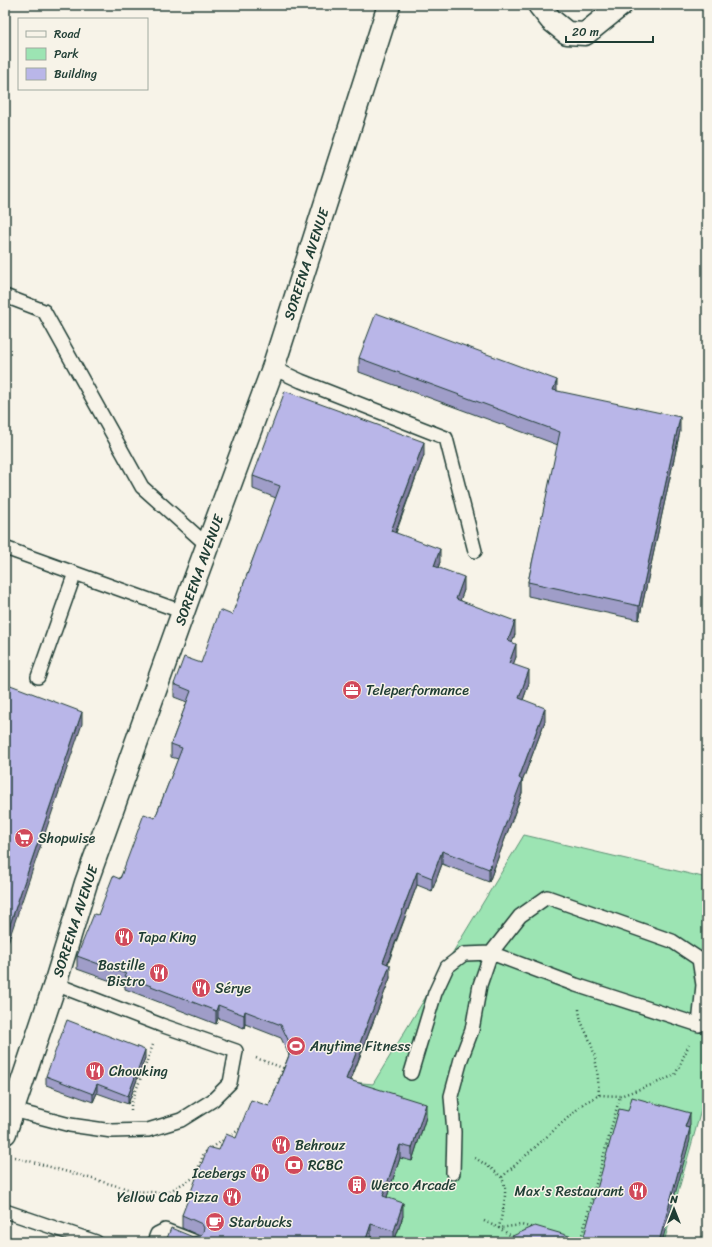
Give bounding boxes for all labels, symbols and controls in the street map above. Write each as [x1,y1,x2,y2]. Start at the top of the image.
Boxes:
legend [18,18,148,90]
scale bar [566,18,653,44]
text: 20 m [572,21,599,43]
text: Road [54,23,81,45]
text: Park [54,43,79,65]
text: Building [54,63,97,85]
street label: SOREENA AVENUE [277,204,337,323]
street label: SOREENA AVENUE [168,510,232,629]
place label: Teleperformance [366,678,469,703]
office icon: Teleperformance [341,679,363,701]
place label: Shopwise [38,826,96,851]
supermarket icon: Shopwise [13,827,35,849]
street label: SOREENA AVENUE [46,861,106,980]
place label: Tapa King [138,925,197,950]
restaurant icon: Tapa King [113,926,135,948]
place label: Bastille Bistro [98,953,145,994]
restaurant icon: Bastille Bistro [148,962,170,984]
place label: Sérye [215,976,251,1001]
restaurant icon: Sérye [190,977,212,999]
place label: Anytime Fitness [309,1034,411,1059]
sports icon: Anytime Fitness [285,1035,307,1057]
place label: Chowking [109,1059,168,1084]
restaurant icon: Chowking [84,1060,106,1082]
place label: Behrouz [295,1133,346,1158]
restaurant icon: Behrouz [270,1134,292,1156]
place label: RCBC [308,1153,343,1178]
bank icon: RCBC [283,1154,305,1176]
place label: Icebergs [191,1161,247,1186]
restaurant icon: Icebergs [249,1162,271,1184]
place label: Werco Arcade [371,1173,456,1198]
building icon: Werco Arcade [346,1174,368,1196]
place label: Max's Restaurant [514,1179,624,1204]
restaurant icon: Max's Restaurant [627,1180,649,1202]
place label: Yellow Cab Pizza [117,1185,219,1210]
restaurant icon: Yellow Cab Pizza [221,1186,243,1208]
north arrow [654,1189,694,1229]
text: N [669,1190,678,1209]
place label: Starbucks [229,1210,292,1235]
cafe icon: Starbucks [204,1211,226,1233]

